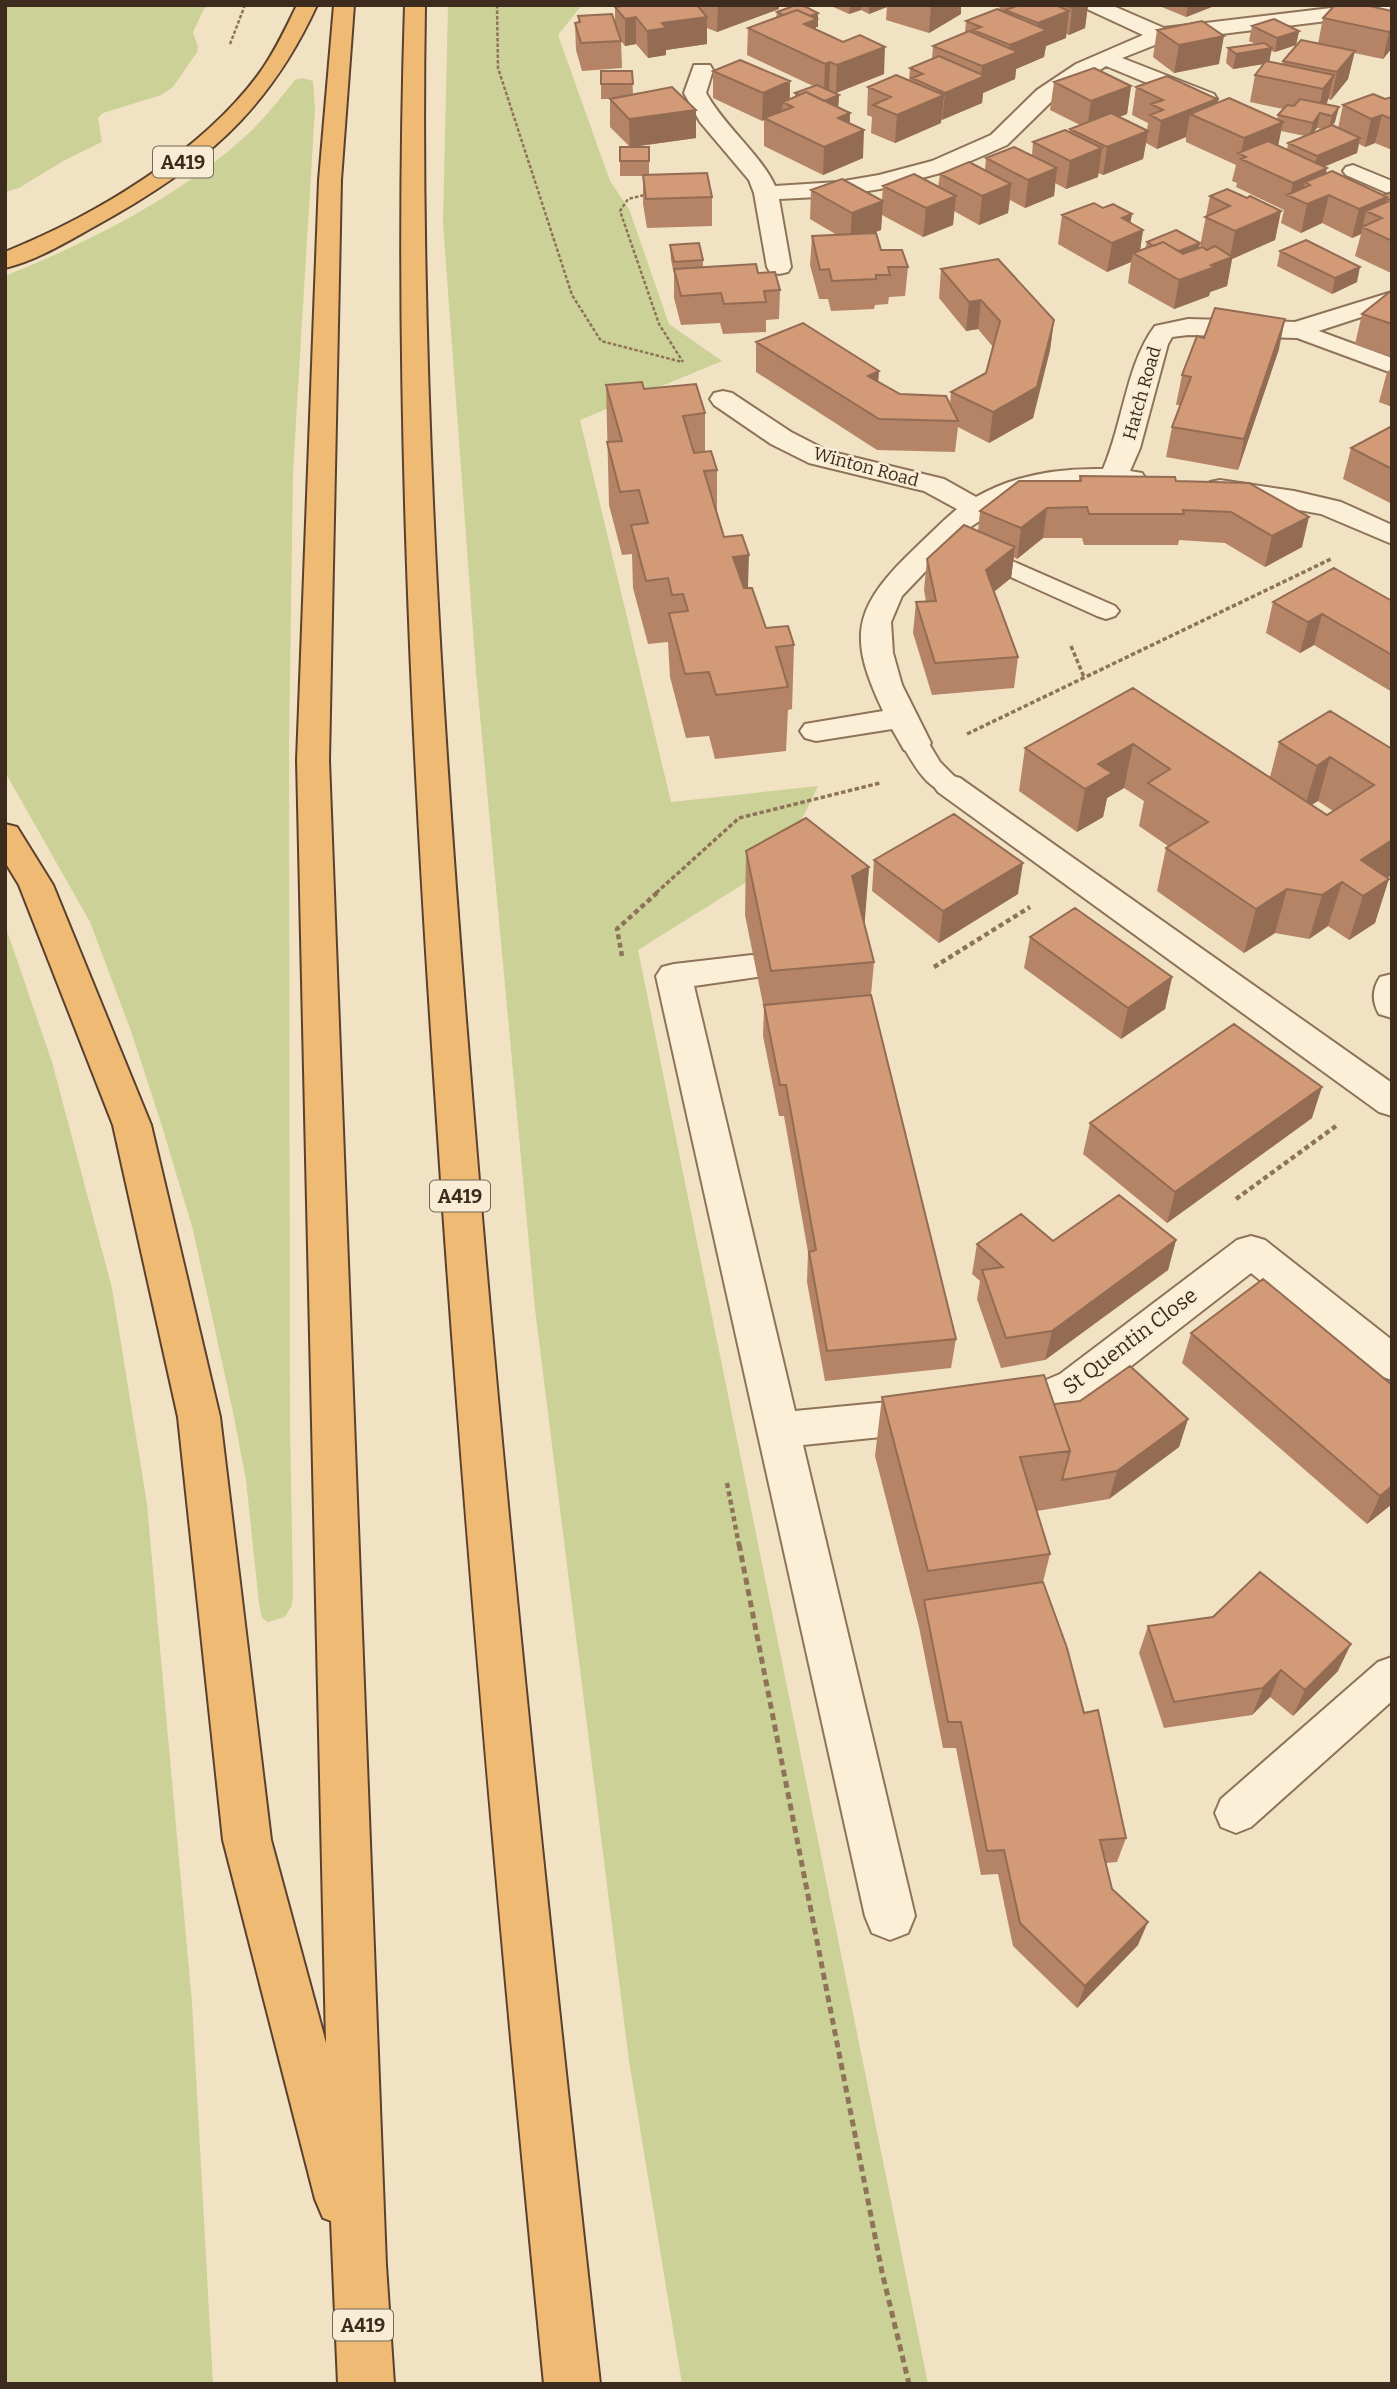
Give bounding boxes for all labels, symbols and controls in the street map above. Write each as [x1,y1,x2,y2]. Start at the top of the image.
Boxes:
road number: A419 [153,146,213,178]
street label: Hatch Road [1118,343,1166,442]
street label: Winton Road [811,442,921,492]
road number: A419 [430,1180,490,1212]
street label: St Quentin Close [1058,1282,1202,1400]
road number: A419 [333,2310,393,2340]

